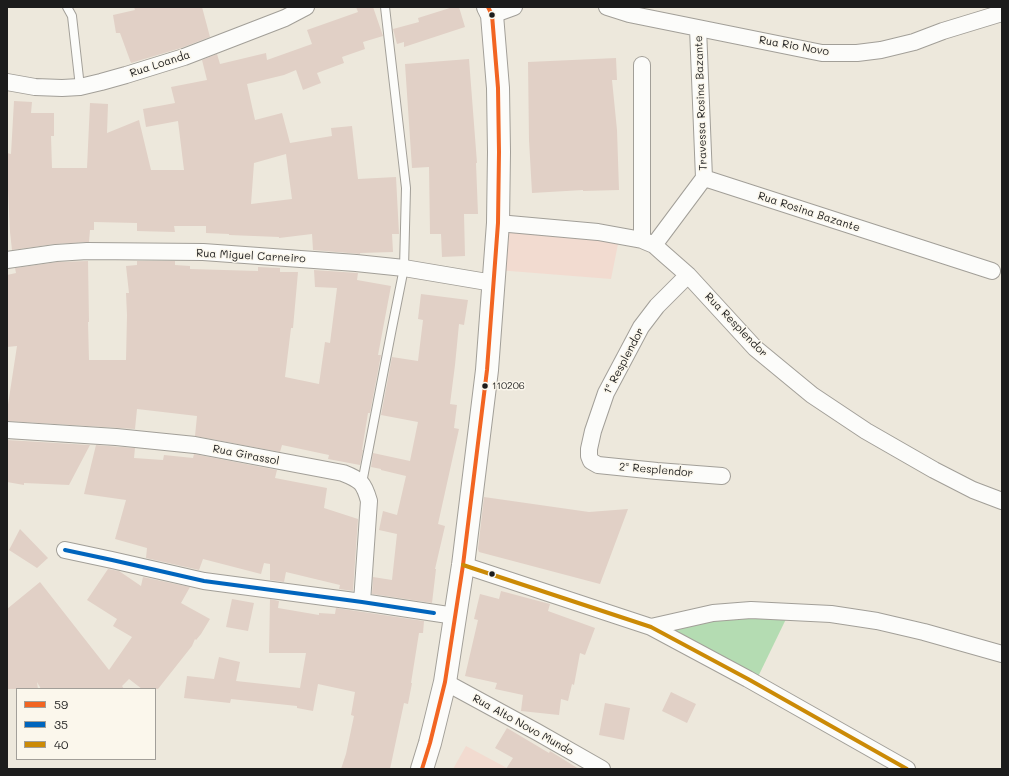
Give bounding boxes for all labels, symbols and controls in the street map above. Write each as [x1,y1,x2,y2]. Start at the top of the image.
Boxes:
unlabelled marker [487,10,497,20]
street label: Rua Rio Novo [758,33,830,59]
street label: Travessa Rosina Bazante [692,35,710,171]
street label: Rua Loanda [128,48,192,80]
street label: Rua Rosina Bazante [756,189,862,235]
street label: Rua Miguel Carneiro [196,247,306,265]
street label: Rua Resplendor [702,290,770,360]
street label: 1ª Resplendor [601,326,647,396]
place label: 110206 [492,380,525,392]
marker: 110206 [480,381,490,391]
street label: Rua Girassol [212,442,280,468]
street label: 2ª Resplendor [618,460,694,480]
unlabelled marker [487,569,497,579]
legend [16,688,156,760]
street label: Rua Alto Novo Mundo [470,692,576,758]
text: 59 [54,696,68,712]
text: 35 [54,716,68,732]
text: 40 [54,736,68,752]

